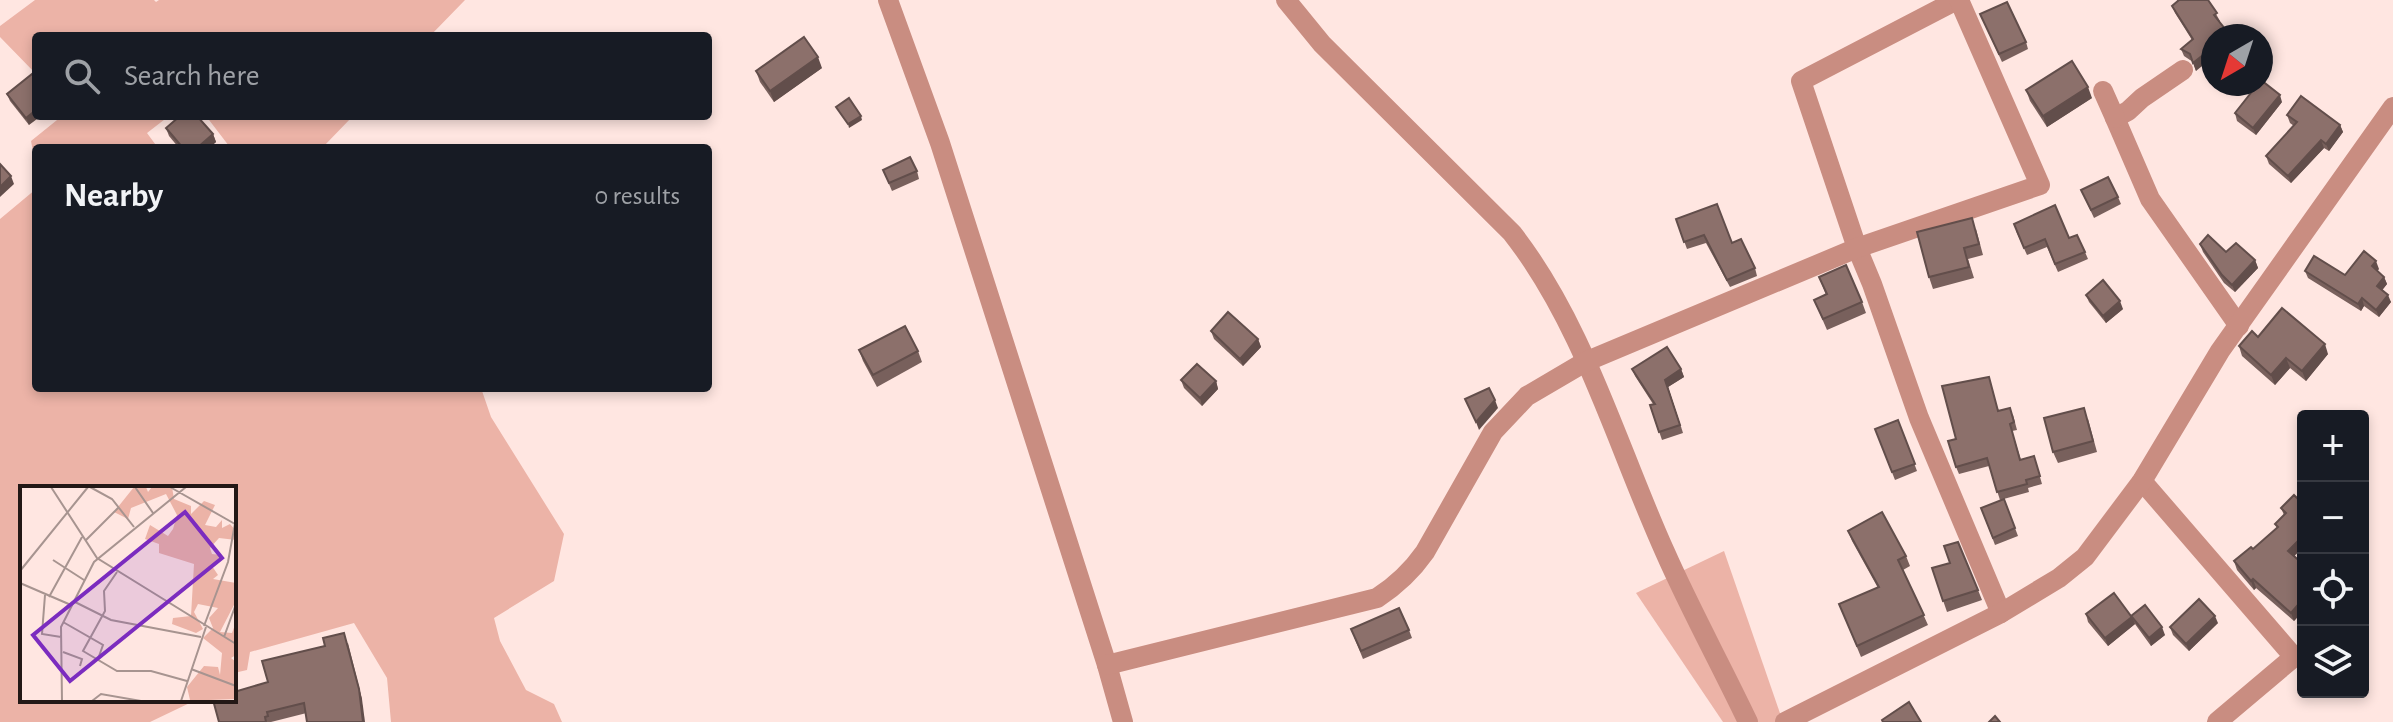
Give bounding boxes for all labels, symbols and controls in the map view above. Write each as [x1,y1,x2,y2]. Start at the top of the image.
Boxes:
north arrow [2201,24,2273,96]
search box [32,32,712,120]
icon: search [60,54,104,98]
text: Search here [124,61,260,91]
text: Nearby [64,179,163,213]
text: 0 results [594,183,680,209]
map controls [2297,410,2369,698]
button: + [2297,410,2369,482]
button: − [2297,482,2369,554]
inset map [20,486,236,702]
button: locate [2297,554,2369,626]
button: layers [2297,626,2369,698]

